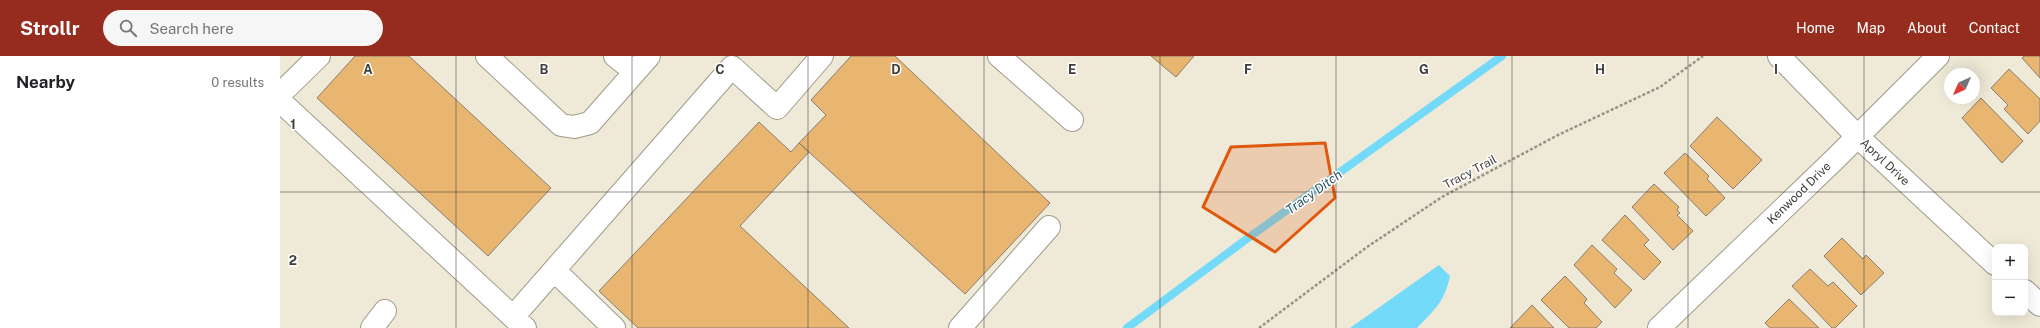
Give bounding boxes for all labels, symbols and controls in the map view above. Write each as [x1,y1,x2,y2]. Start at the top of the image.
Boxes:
search box [103,10,383,46]
text: Strollr [20,17,79,39]
icon: search [117,17,139,39]
text: Search here [149,20,234,37]
text: Home [1796,20,1835,36]
text: Map [1857,20,1885,36]
text: About [1907,20,1947,36]
text: Contact [1969,20,2020,36]
text: A [363,62,373,77]
text: B [540,62,549,77]
text: C [715,62,725,77]
text: D [891,62,901,77]
text: E [1068,62,1076,77]
text: F [1244,62,1252,77]
text: G [1419,62,1429,77]
text: H [1595,62,1605,77]
text: I [1774,62,1778,77]
north arrow [1944,68,1980,104]
text: Nearby [16,72,75,92]
text: 0 results [211,75,264,90]
text: 1 [290,117,296,132]
street label: Apryl Drive [1857,136,1913,188]
street label: Tracy Trail [1441,152,1499,192]
street label: Kenwood Drive [1764,159,1834,227]
water label: Tracy Ditch [1283,167,1345,217]
map controls [1992,244,2028,316]
button: + [1992,244,2028,280]
text: 2 [289,253,297,268]
button: − [1992,280,2028,316]

